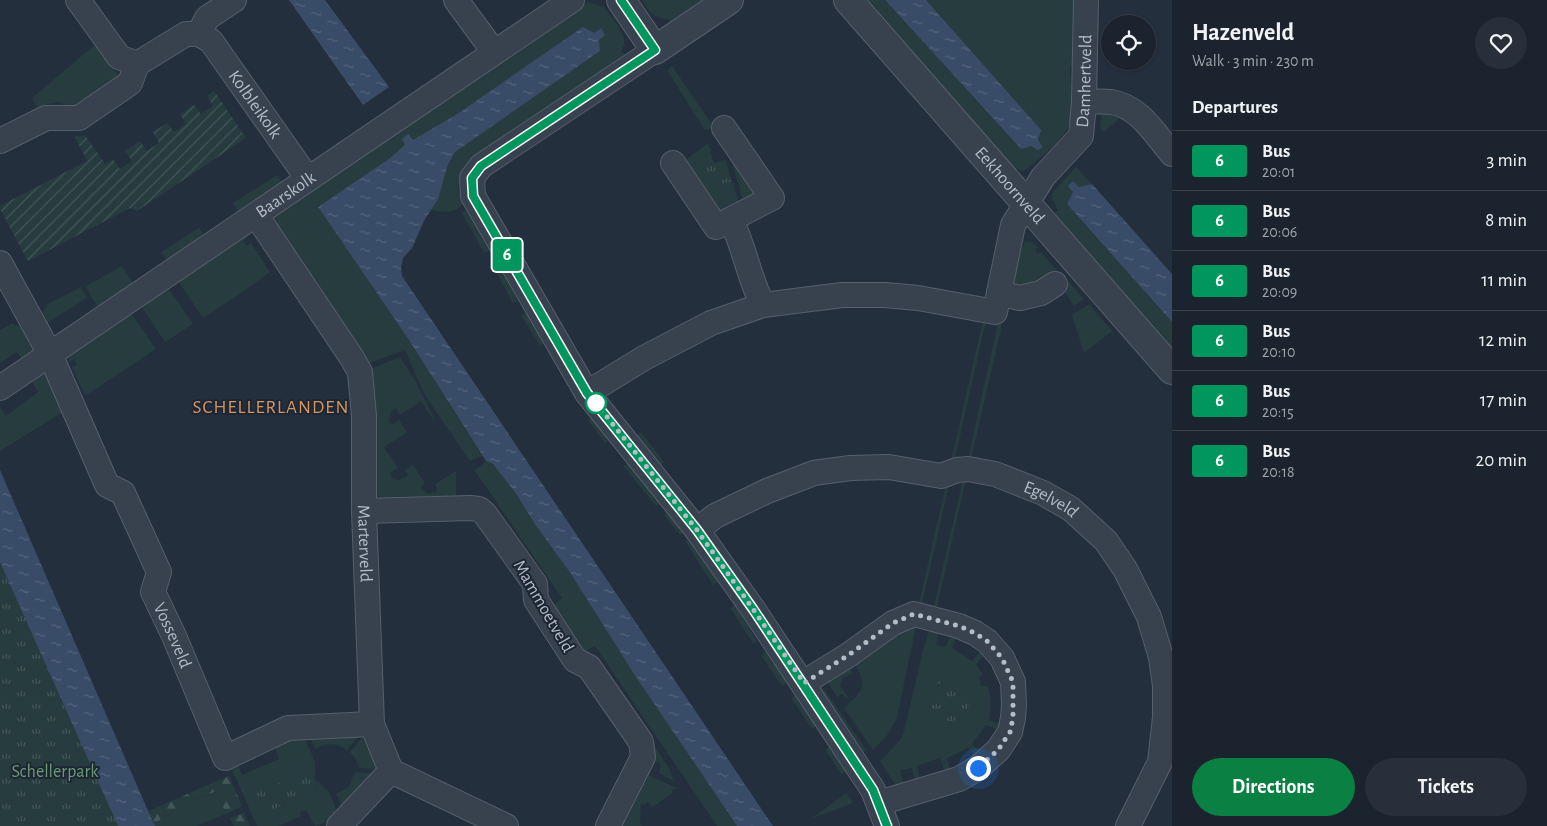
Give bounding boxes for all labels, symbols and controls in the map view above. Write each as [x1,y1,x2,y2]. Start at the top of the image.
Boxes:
map controls [1101,15,1156,70]
button: locate [1101,15,1156,70]
button: heart [1475,17,1527,69]
text: Hazenveld [1192,21,1294,45]
street label: Damhertveld [1074,34,1095,128]
text: Walk · 3 min · 230 m [1192,53,1314,69]
street label: Kolbleikolk [225,67,285,143]
text: Departures [1192,98,1278,117]
text: Bus [1262,142,1290,161]
street label: Eekhoornveld [971,144,1048,228]
text: 3 min [1486,151,1527,170]
text: 6 [1215,152,1224,170]
text: 20:01 [1262,164,1295,180]
street label: Baarskolk [253,168,320,222]
text: Bus [1262,202,1290,221]
text: 8 min [1485,211,1527,230]
text: 6 [1215,212,1224,230]
text: 20:06 [1262,224,1297,240]
line badge: 6 [491,239,523,271]
text: 6 [503,246,511,264]
text: Bus [1262,262,1290,281]
text: 11 min [1481,271,1527,290]
text: 6 [1215,272,1224,290]
text: 20:09 [1262,284,1297,300]
text: Bus [1262,322,1290,341]
text: 12 min [1479,331,1527,350]
text: 6 [1215,332,1224,350]
text: 20:10 [1262,344,1295,360]
text: Bus [1262,382,1290,401]
text: 17 min [1480,391,1527,410]
unlabelled marker [585,392,607,414]
text: 6 [1215,392,1224,410]
district label: SCHELLERLANDEN [193,398,349,417]
text: 20:15 [1262,404,1294,420]
text: Bus [1262,442,1290,461]
text: 20 min [1476,451,1527,470]
text: 6 [1215,452,1224,470]
text: 20:18 [1262,464,1294,480]
street label: Egelveld [1021,478,1082,521]
street label: Marterveld [354,505,375,582]
street label: Mammoetveld [510,557,577,656]
street label: Vosseveld [150,600,194,671]
your location [966,756,991,781]
button: Directions [1192,758,1355,816]
button: Tickets [1365,758,1527,816]
park label: Schellerpark [11,763,99,781]

